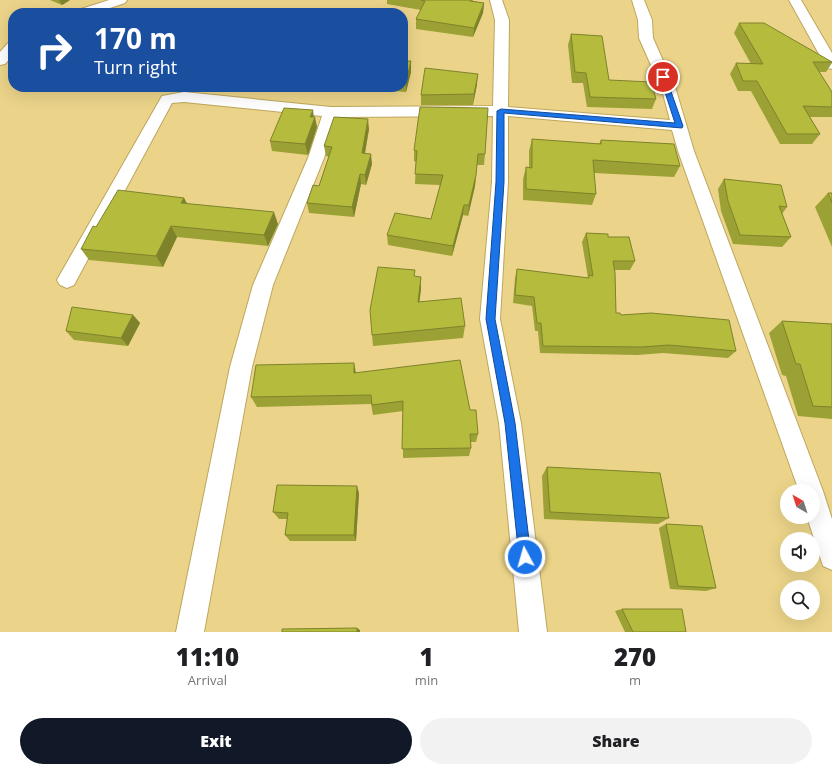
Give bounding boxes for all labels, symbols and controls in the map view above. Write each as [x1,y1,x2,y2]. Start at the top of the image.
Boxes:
text: 170 m [94,19,177,57]
icon: right [28,24,80,76]
text: Turn right [94,55,177,79]
pin [646,60,680,94]
icon: arrive [652,66,674,88]
north arrow [780,484,820,524]
map controls [780,484,820,620]
button: sound [780,532,820,572]
position arrow [504,536,546,578]
button: search [780,580,820,620]
text: 11:10 [176,640,239,673]
text: 1 [419,640,434,673]
text: 270 [614,640,656,673]
text: Arrival [188,671,227,689]
text: min [415,671,438,689]
text: m [629,671,641,689]
button: Exit [20,718,412,764]
button: Share [420,718,812,764]

